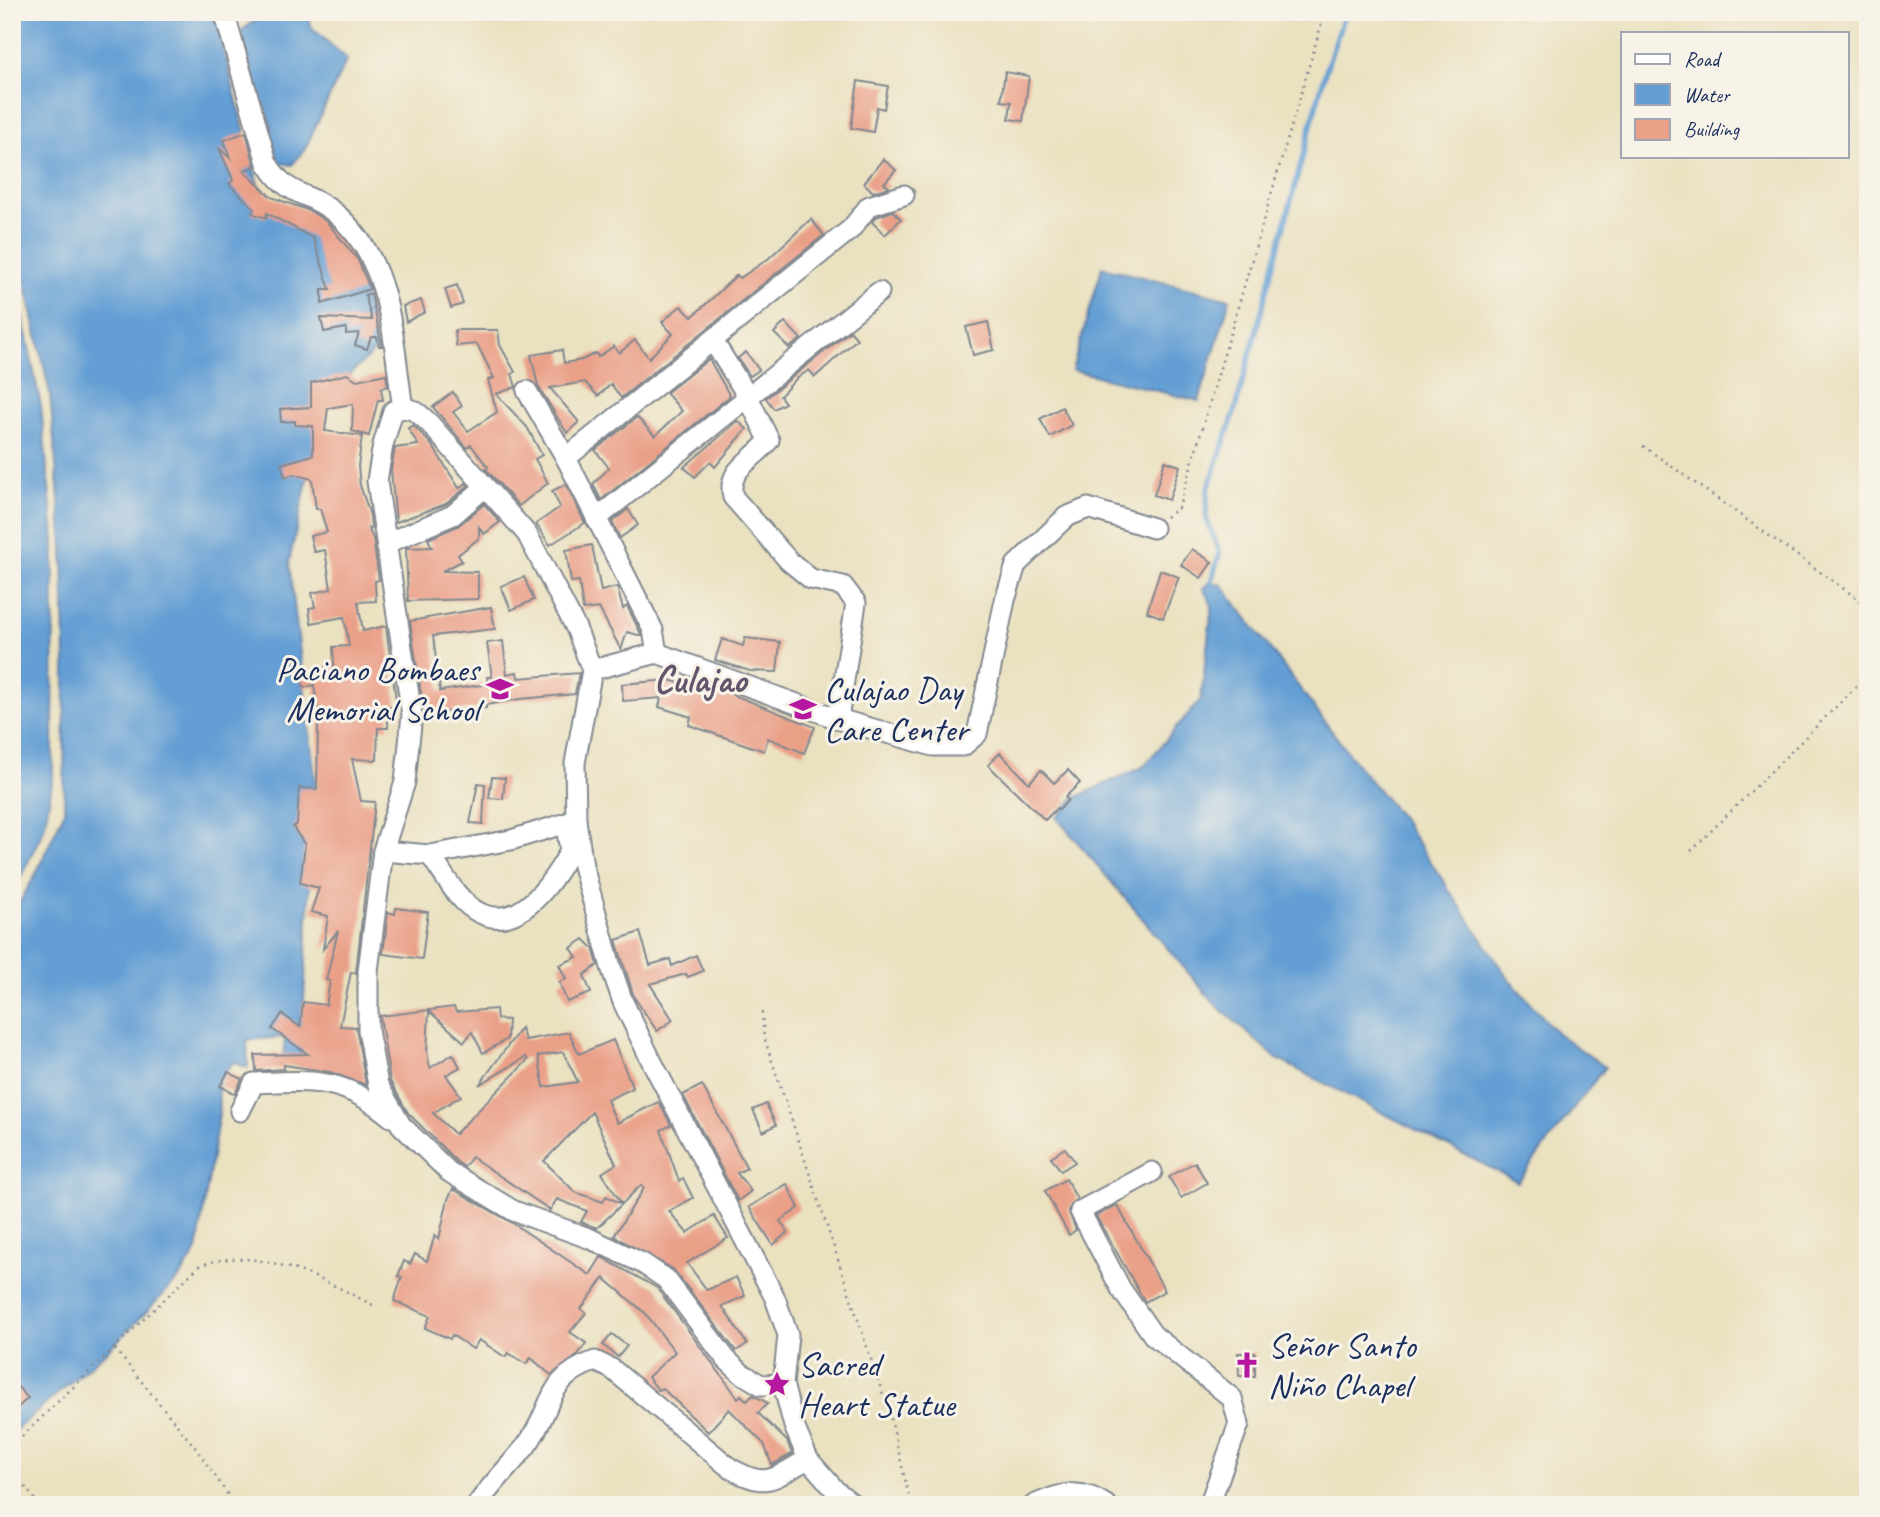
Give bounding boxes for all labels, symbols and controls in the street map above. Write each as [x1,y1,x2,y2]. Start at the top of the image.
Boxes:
legend [1621,32,1848,158]
text: Road [1684,46,1723,72]
text: Water [1684,82,1731,108]
text: Building [1684,116,1741,142]
place label: Paciano Bombaes Memorial School [276,647,485,732]
district label: Culajao [654,656,748,703]
place label: Culajao Day Care Center [824,667,971,752]
school or university icon: Paciano Bombaes Memorial School [485,674,515,704]
school or university icon: Culajao Day Care Center [788,694,818,724]
place label: Señor Santo Niño Chapel [1268,1323,1417,1408]
place label: Sacred Heart Statue [798,1342,957,1427]
church icon: Señor Santo Niño Chapel [1232,1350,1262,1380]
place icon: Sacred Heart Statue [762,1369,792,1399]

